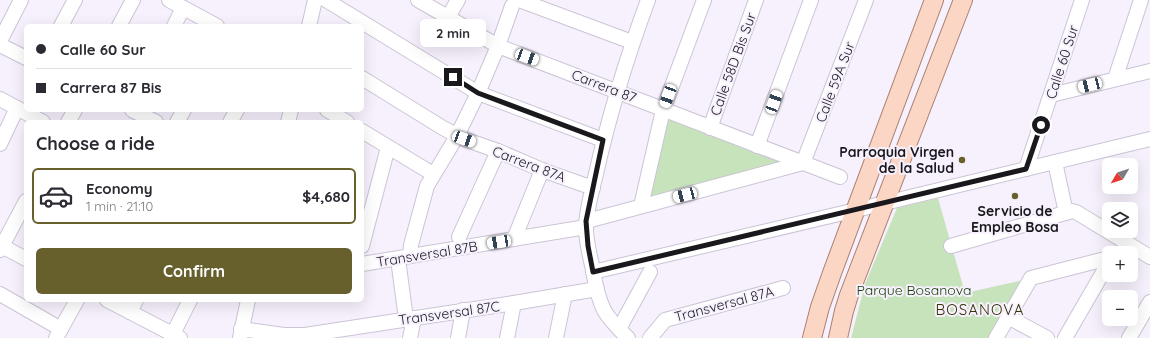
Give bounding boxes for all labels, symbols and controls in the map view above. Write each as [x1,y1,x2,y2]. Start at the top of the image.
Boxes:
street label: Calle 58D Bis Sur [706,9,760,118]
callout: 2 min [420,19,486,47]
street label: Calle 60 Sur [1042,22,1083,101]
text: 2 min [436,25,470,41]
street label: Calle 59A Sur [811,38,859,125]
text: Calle 60 Sur [60,40,146,59]
car [514,47,540,67]
street label: Carrera 87 [569,65,639,107]
route end [444,68,462,86]
car [1077,76,1103,94]
text: Carrera 87 Bis [60,78,162,97]
car [658,83,678,109]
car [764,89,784,115]
route start [1032,116,1050,134]
car [451,129,477,149]
text: Choose a ride [36,132,155,155]
street label: Carrera 87A [490,142,568,186]
place label: Parroquia Virgen de la Salud [839,143,954,177]
marker: Parroquia Virgen de la Salud [957,155,967,165]
north arrow [1102,158,1138,194]
map controls [1102,158,1138,326]
icon: car [38,178,74,214]
text: Economy [86,179,153,198]
car [672,186,698,204]
text: $4,680 [302,187,350,206]
marker: Servicio de Empleo Bosa [1010,191,1020,201]
text: 1 min · 21:10 [86,198,153,214]
place label: Servicio de Empleo Bosa [971,202,1059,236]
button: layers [1102,202,1138,238]
car [486,234,512,250]
street label: Transversal 87B [375,237,479,271]
button: + [1102,246,1138,282]
button: Confirm [36,248,352,294]
park label: Parque Bosanova [856,281,972,299]
street label: Transversal 87A [672,282,776,326]
button: − [1102,290,1138,326]
street label: Transversal 87C [397,297,501,329]
district label: BOSANOVA [936,300,1024,319]

